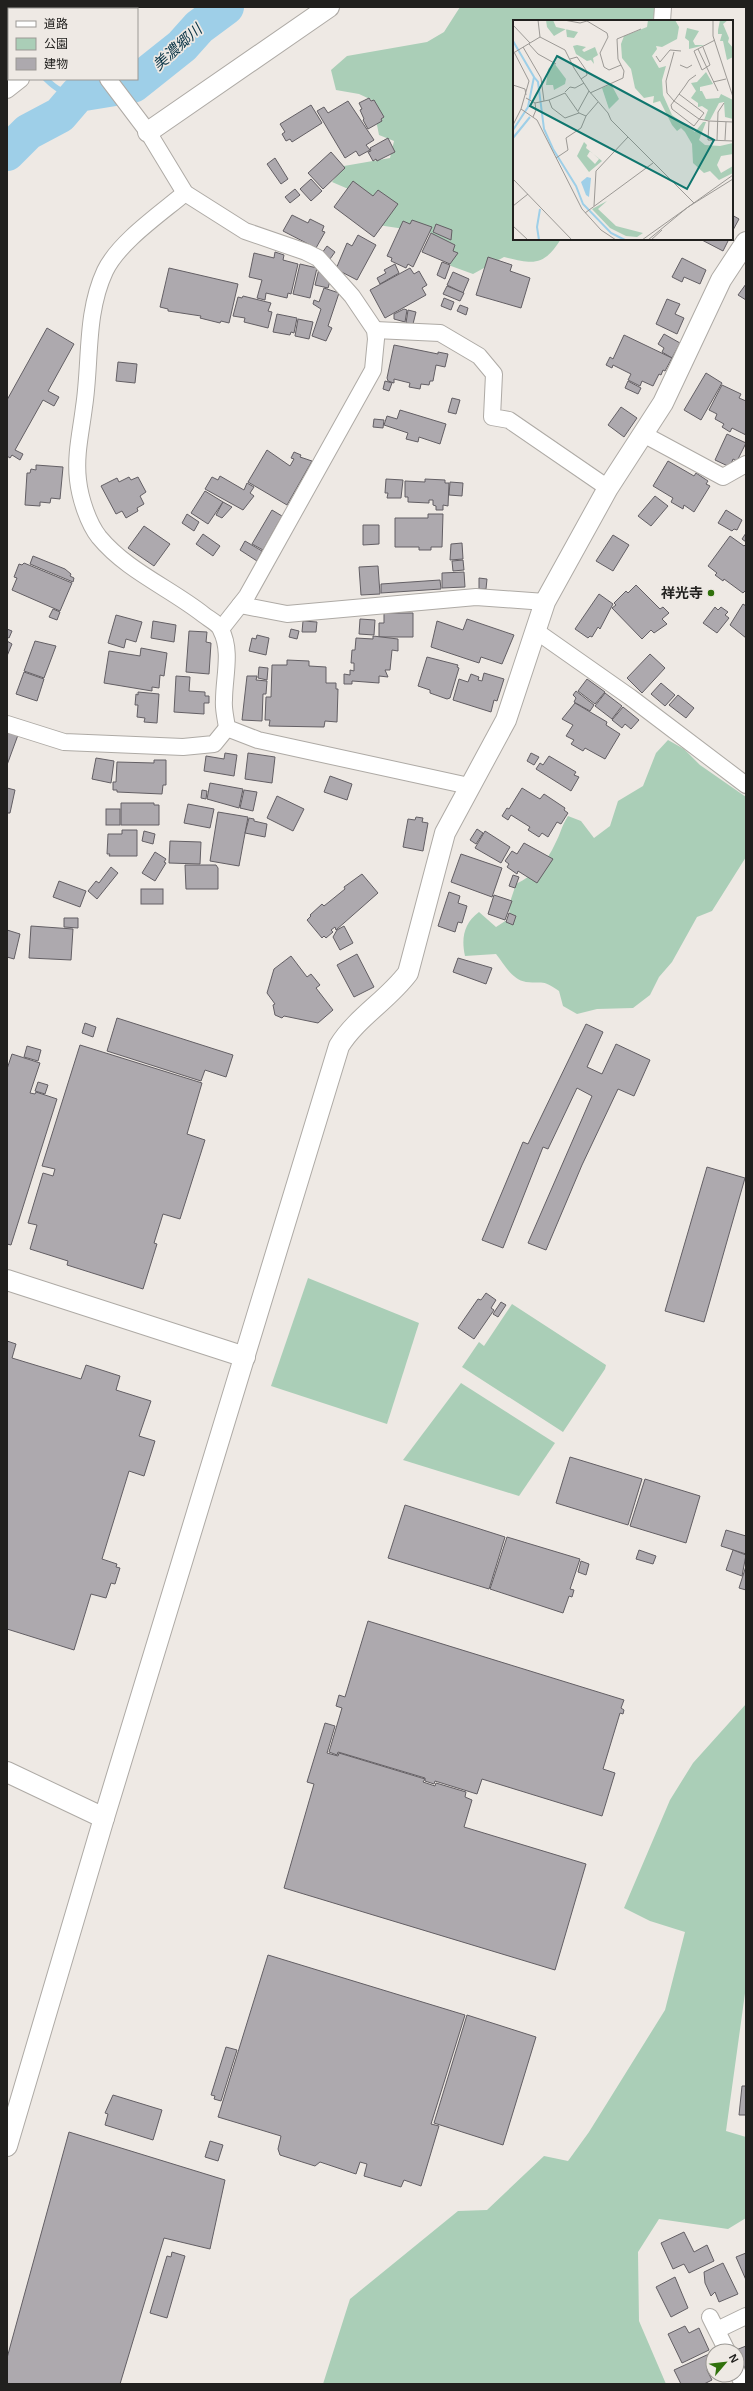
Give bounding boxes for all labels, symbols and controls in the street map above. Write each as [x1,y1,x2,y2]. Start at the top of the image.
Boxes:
legend [8,8,138,80]
text: 道路 [44,17,68,31]
water label: 美濃郷川 [149,19,206,73]
inset map [513,20,733,240]
text: 公園 [44,37,68,51]
text: 建物 [44,57,68,71]
place label: 祥光寺 [661,585,703,601]
marker: 祥光寺 [706,588,716,598]
north arrow [705,2343,745,2383]
text: N [727,2352,741,2365]

